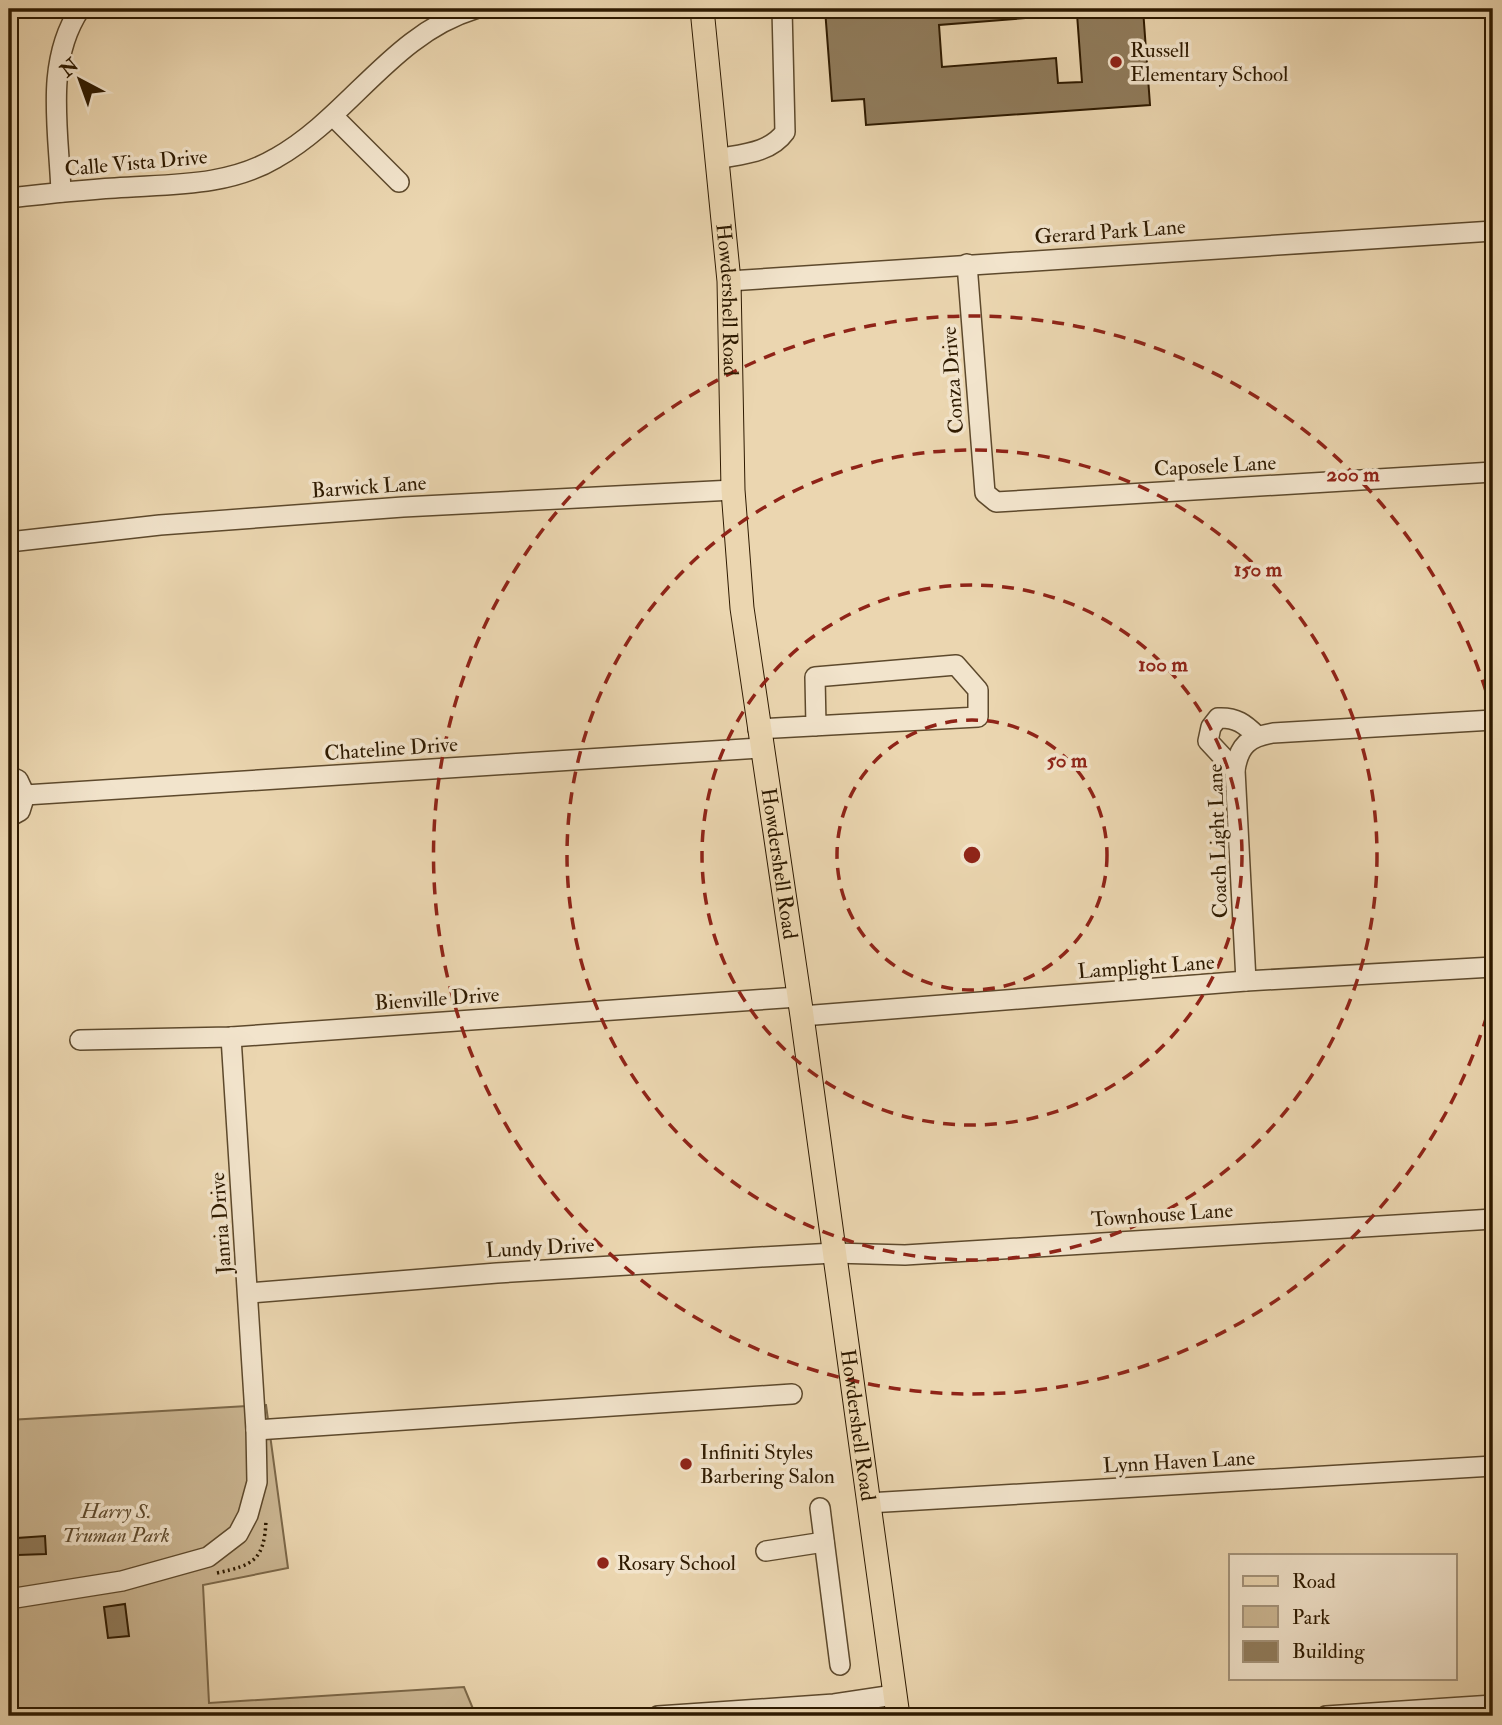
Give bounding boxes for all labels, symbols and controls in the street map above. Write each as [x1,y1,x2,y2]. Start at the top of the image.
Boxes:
place label: Russell Elementary School [1130,37,1289,88]
north arrow [46,46,116,116]
text: N [54,53,85,83]
marker: Russell Elementary School [1108,54,1124,70]
street label: Calle Vista Drive [63,143,209,183]
street label: Gerard Park Lane [1034,213,1187,251]
street label: Howdershell Road [710,222,744,377]
street label: Conza Drive [936,325,970,435]
street label: Caposele Lane [1153,449,1277,483]
text: 200 m [1327,461,1380,488]
street label: Barwick Lane [311,470,428,504]
text: 150 m [1234,556,1283,583]
text: 100 m [1138,651,1189,678]
street label: Chateline Drive [323,731,459,767]
text: 50 m [1047,747,1088,774]
street label: Coach Light Lane [1202,763,1234,919]
street label: Howdershell Road [755,786,804,942]
centre of rings [960,843,984,867]
street label: Lamplight Lane [1077,949,1216,985]
street label: Bienville Drive [374,981,501,1017]
street label: Janria Drive [204,1171,238,1276]
street label: Townhouse Lane [1090,1197,1234,1233]
street label: Lundy Drive [485,1232,595,1264]
street label: Howdershell Road [834,1348,882,1503]
place label: Infiniti Styles Barbering Salon [700,1439,835,1490]
street label: Lynn Haven Lane [1102,1445,1256,1479]
marker: Infiniti Styles Barbering Salon [678,1456,694,1472]
park label: Harry S. Truman Park [62,1498,170,1549]
place label: Rosary School [617,1550,737,1577]
legend [1229,1554,1456,1680]
marker: Rosary School [595,1555,611,1571]
text: Road [1292,1568,1337,1595]
text: Park [1292,1604,1330,1631]
text: Building [1292,1638,1365,1665]

